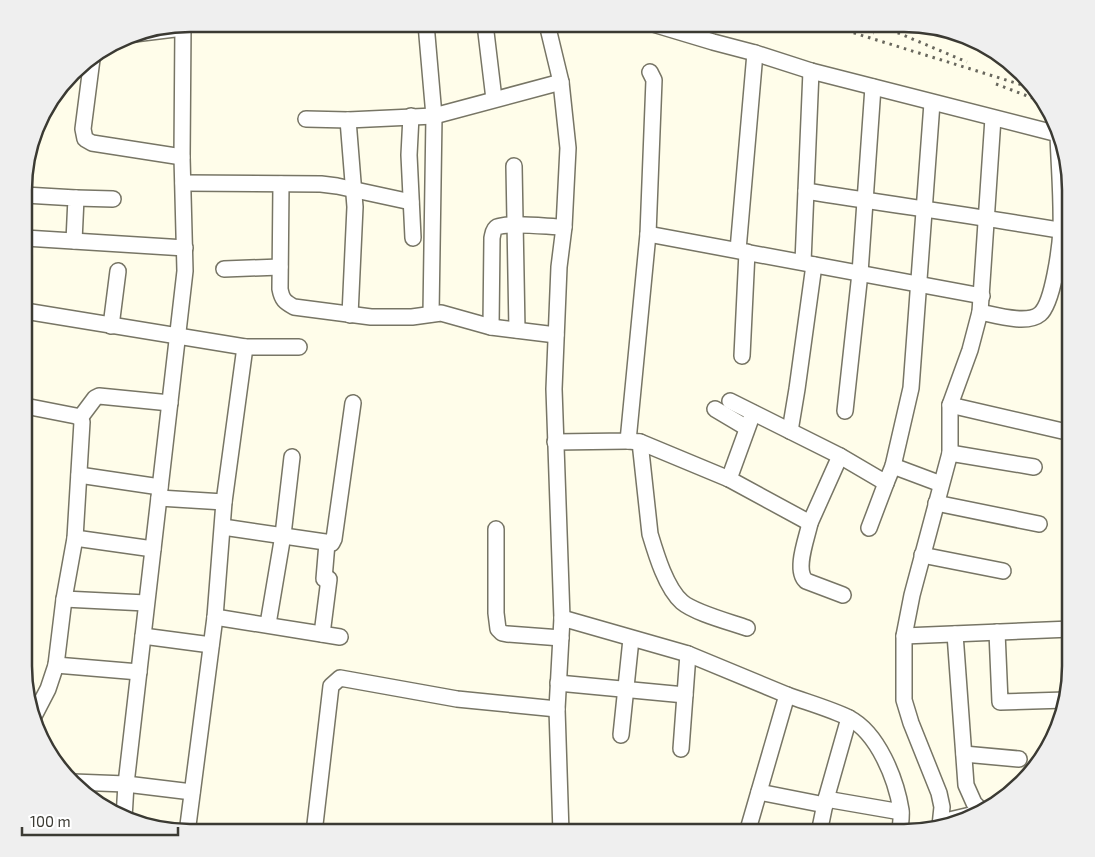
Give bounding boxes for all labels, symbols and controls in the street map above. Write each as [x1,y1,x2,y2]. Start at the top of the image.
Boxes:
scale bar [22,804,179,836]
text: 100 m [30,812,71,830]

